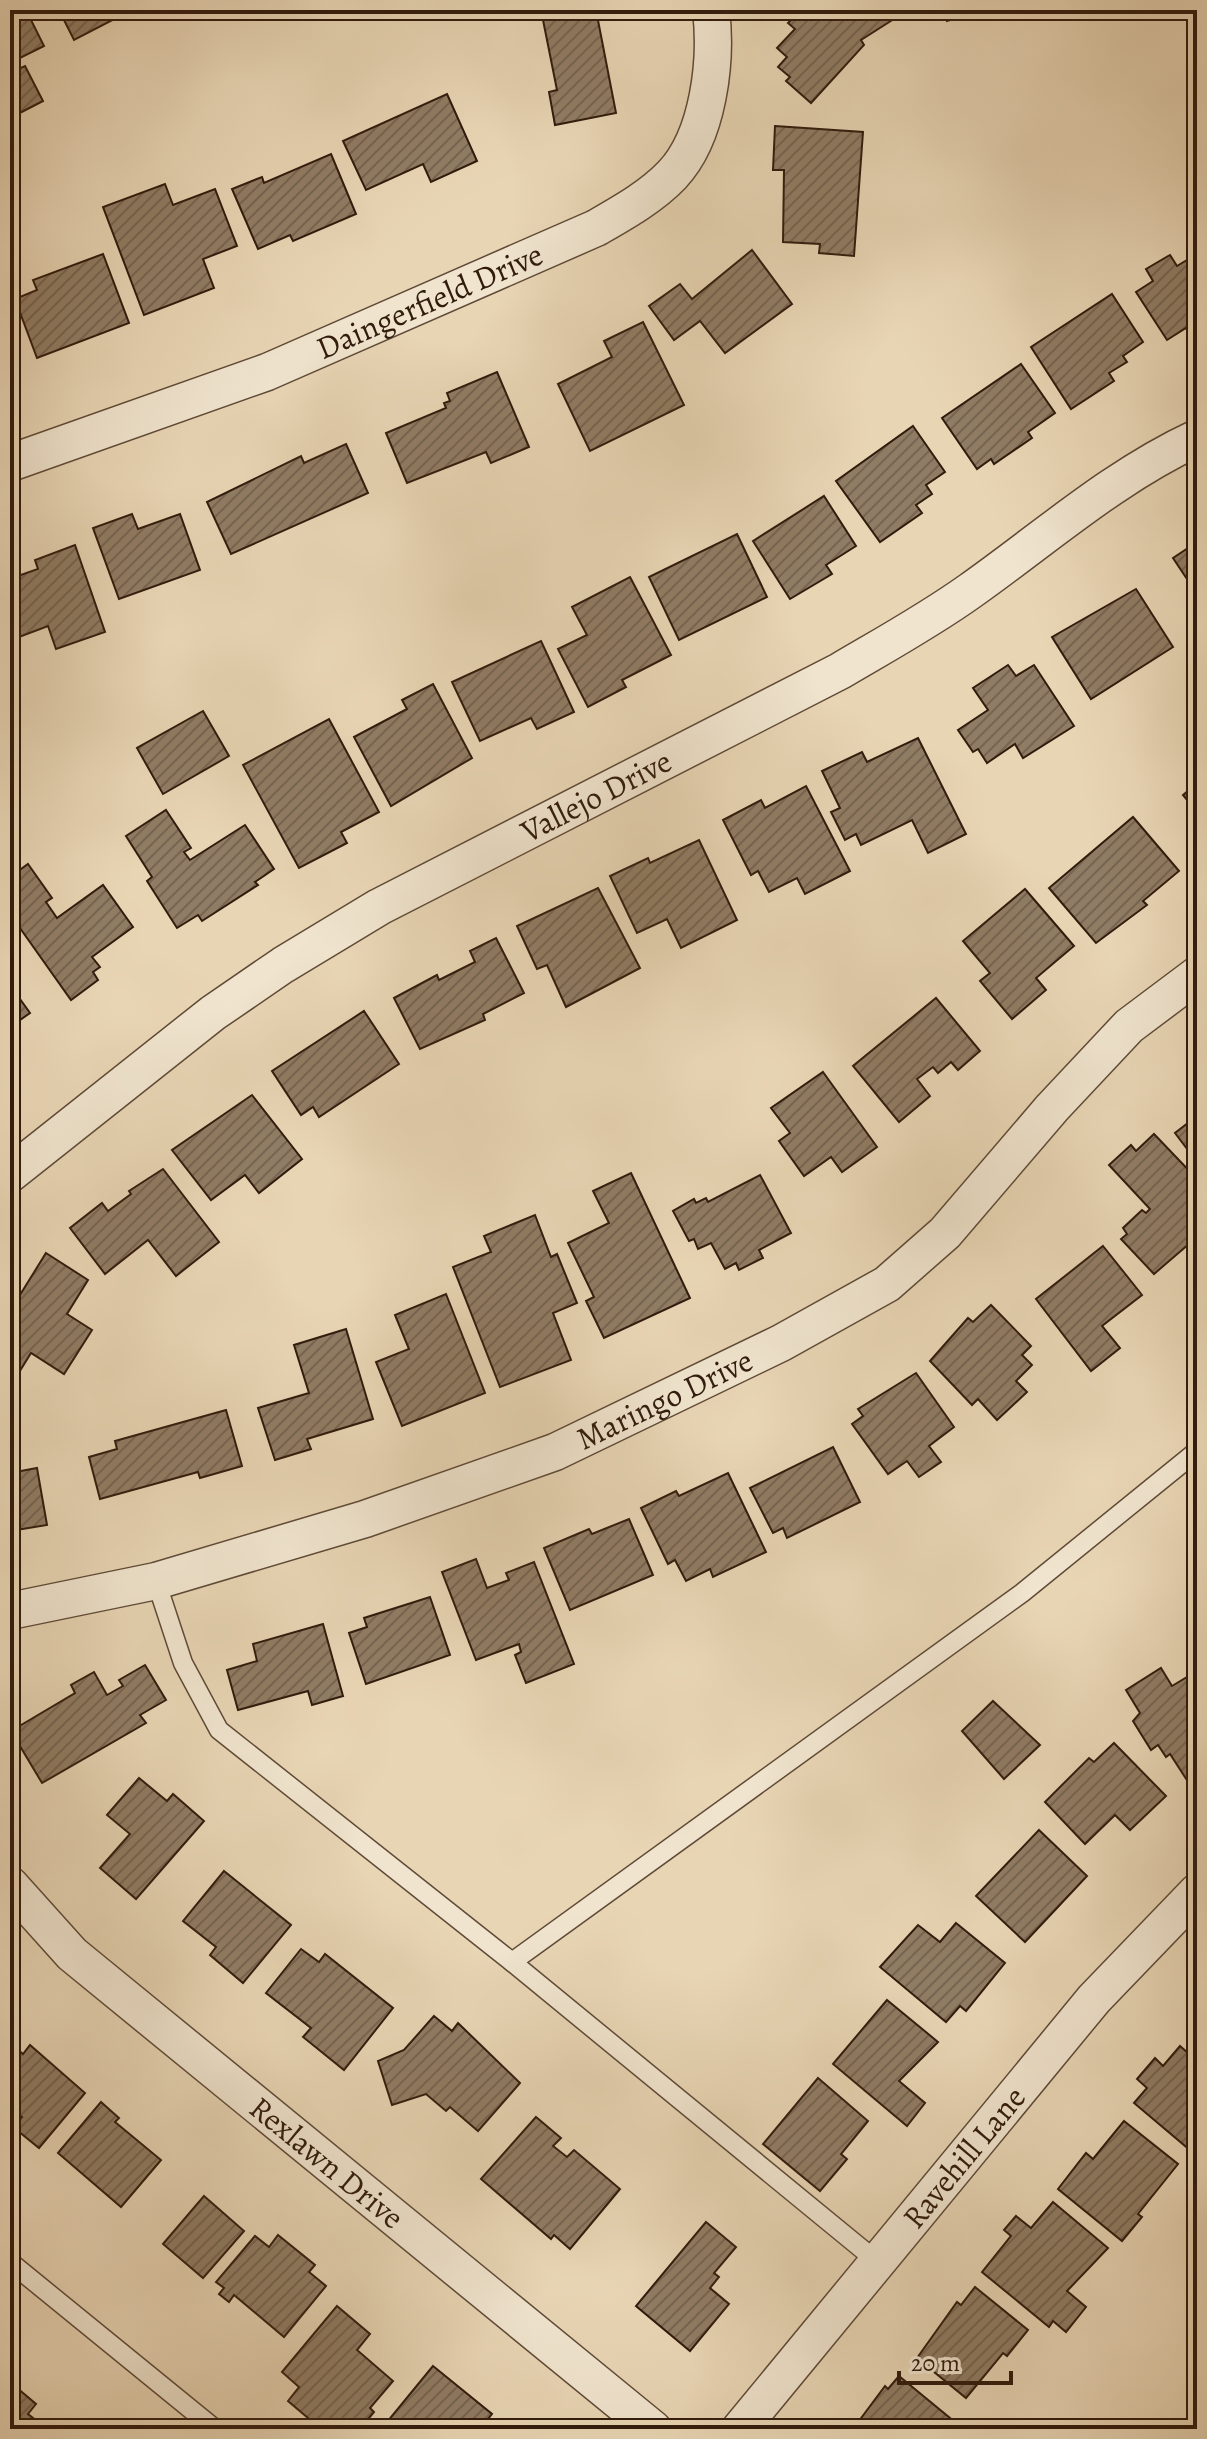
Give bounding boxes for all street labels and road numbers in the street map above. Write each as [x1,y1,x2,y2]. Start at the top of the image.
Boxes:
street label: Daingerfield Drive [309,232,550,370]
street label: Vallejo Drive [512,739,679,853]
street label: Maringo Drive [569,1338,760,1460]
street label: Ravehill Lane [892,2077,1036,2238]
street label: Rexlawn Drive [240,2086,414,2239]

